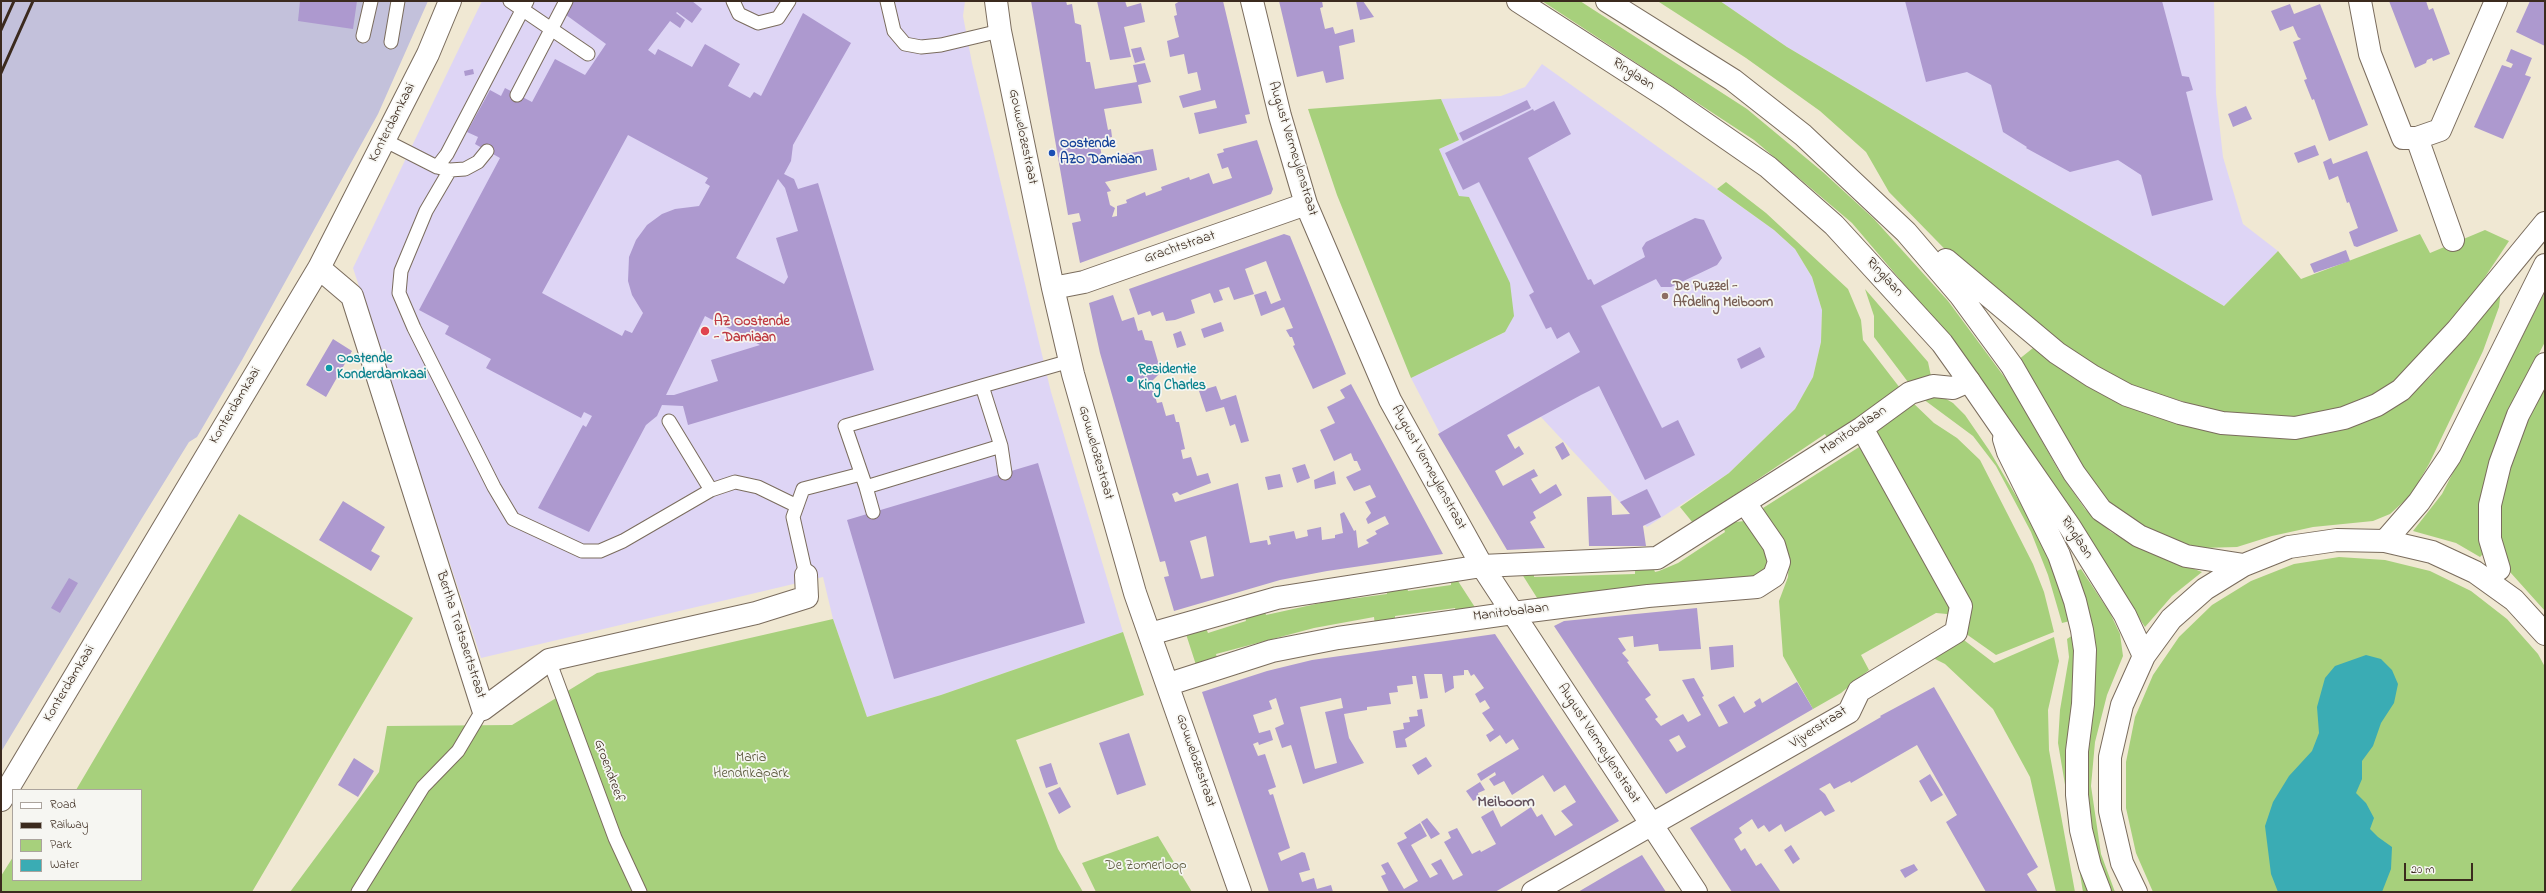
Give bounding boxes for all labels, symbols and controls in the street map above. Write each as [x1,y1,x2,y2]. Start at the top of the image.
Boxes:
street label: Ringlaan [1609,55,1657,95]
street label: August Vermeylenstraat [1264,80,1320,218]
street label: Konterdamkaai [366,81,420,165]
street label: Gouwelozestraat [1004,88,1040,186]
place label: Oostende AZO Damiaan [1060,137,1142,170]
marker: Oostende AZO Damiaan [1047,148,1057,158]
street label: Grachtstraat [1142,228,1218,268]
street label: Ringlaan [1862,255,1906,301]
place label: De Puzzel - Afdeling Meiboom [1673,280,1773,312]
marker: De Puzzel - Afdeling Meiboom [1660,291,1670,301]
place label: AZ Oostende - Damiaan [714,315,790,348]
marker: AZ Oostende - Damiaan [699,325,711,337]
place label: Oostende Konderdamkaai [337,352,427,384]
marker: Oostende Konderdamkaai [324,363,334,373]
place label: Residentie King Charles [1138,363,1206,396]
street label: Konterdamkaai [207,365,265,447]
marker: Residentie King Charles [1125,374,1135,384]
street label: August Vermeylenstraat [1387,403,1469,533]
street label: Manitobalaan [1818,403,1890,459]
street label: Gouwelozestraat [1074,404,1116,502]
street label: Ringlaan [2056,514,2096,562]
street label: Bertha Tratsaertstraat [431,569,489,701]
street label: Manitobalaan [1472,600,1550,626]
street label: Konterdamkaai [41,643,99,725]
street label: August Vermeylenstraat [1553,681,1643,807]
street label: Vijverstraat [1787,703,1851,753]
street label: Gouwelozestraat [1171,712,1219,810]
street label: Groendreef [589,738,627,804]
park label: Maria Hendrikapark [713,751,789,784]
legend [12,789,142,881]
district label: Meiboom [1477,793,1535,813]
text: Road [50,796,76,814]
text: Railway [50,816,88,834]
text: Park [50,836,72,854]
scale bar [2406,855,2475,881]
text: Water [50,856,79,874]
park label: De Zomerloop [1105,859,1187,875]
text: 20 m [2411,861,2434,879]

